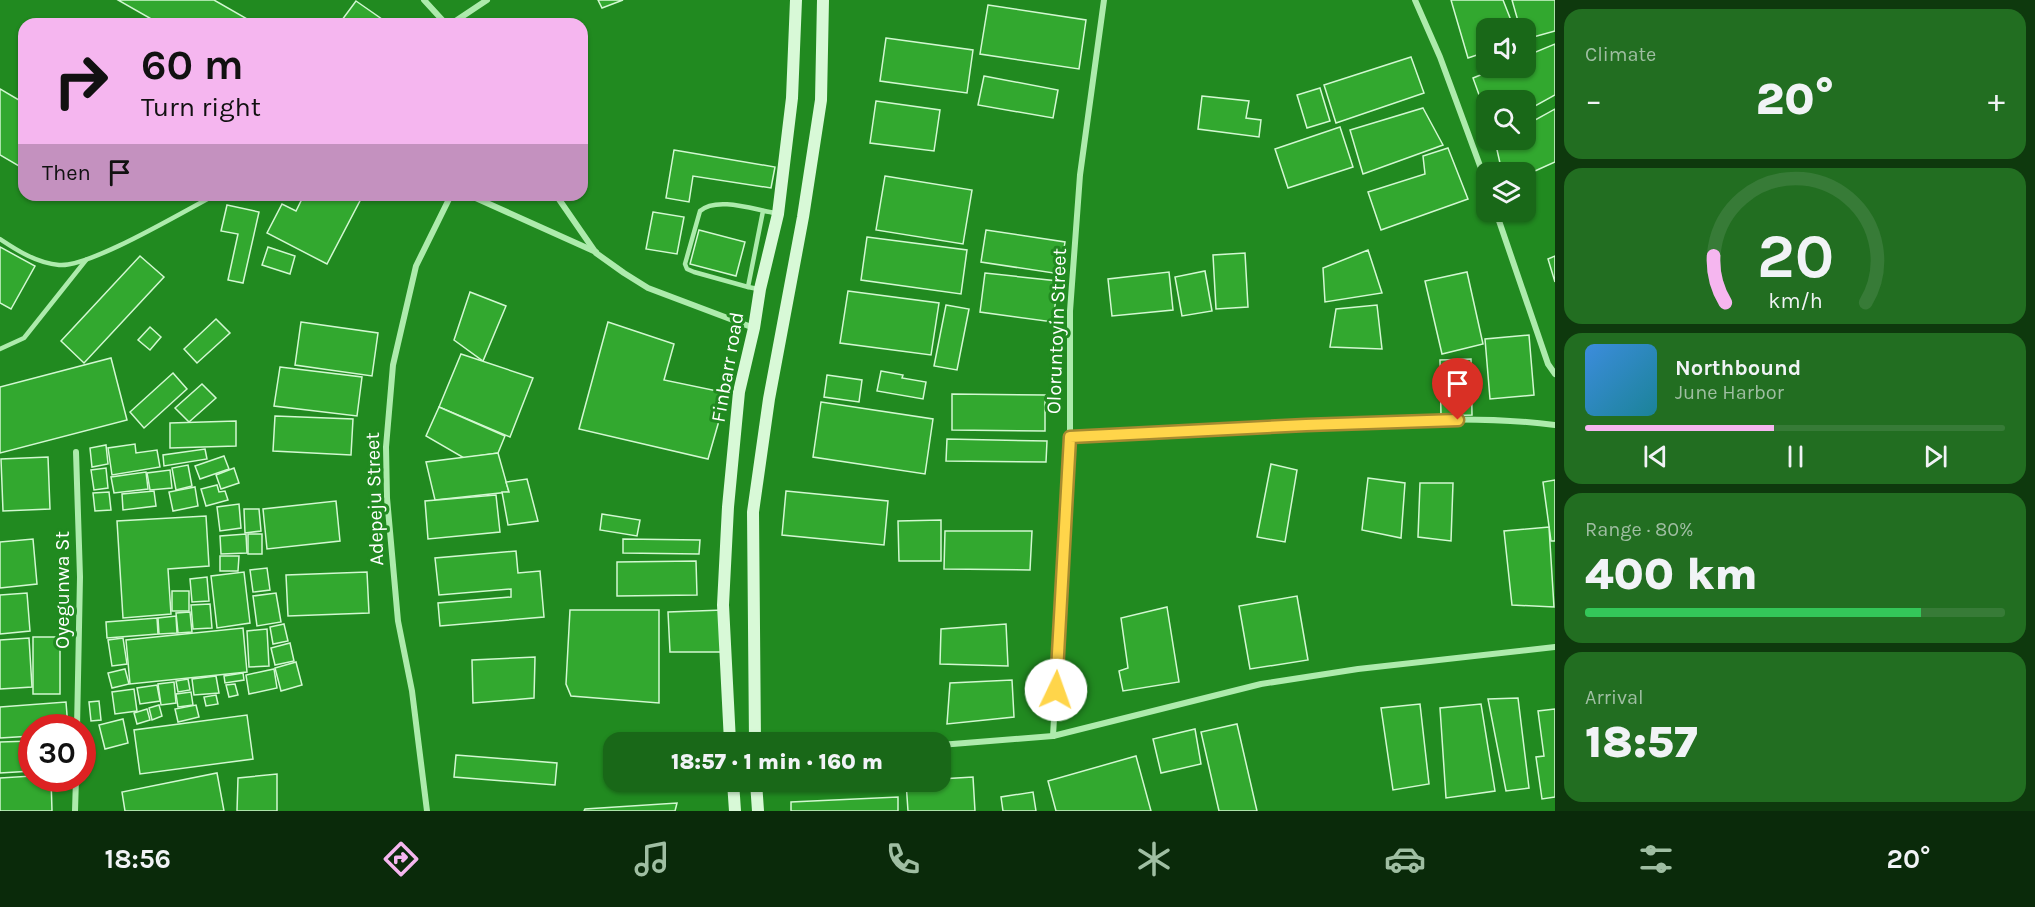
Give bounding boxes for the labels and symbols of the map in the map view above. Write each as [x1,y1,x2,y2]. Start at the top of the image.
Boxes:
street label: Oloruntoyin Street [1042,247,1071,415]
street label: Finbarr road [706,310,749,424]
pin [1432,358,1483,420]
street label: Adepeju Street [361,431,388,566]
street label: Oyegunwa St [51,531,74,649]
position arrow [1024,658,1088,722]
speed limit sign: 30 [18,714,96,792]

